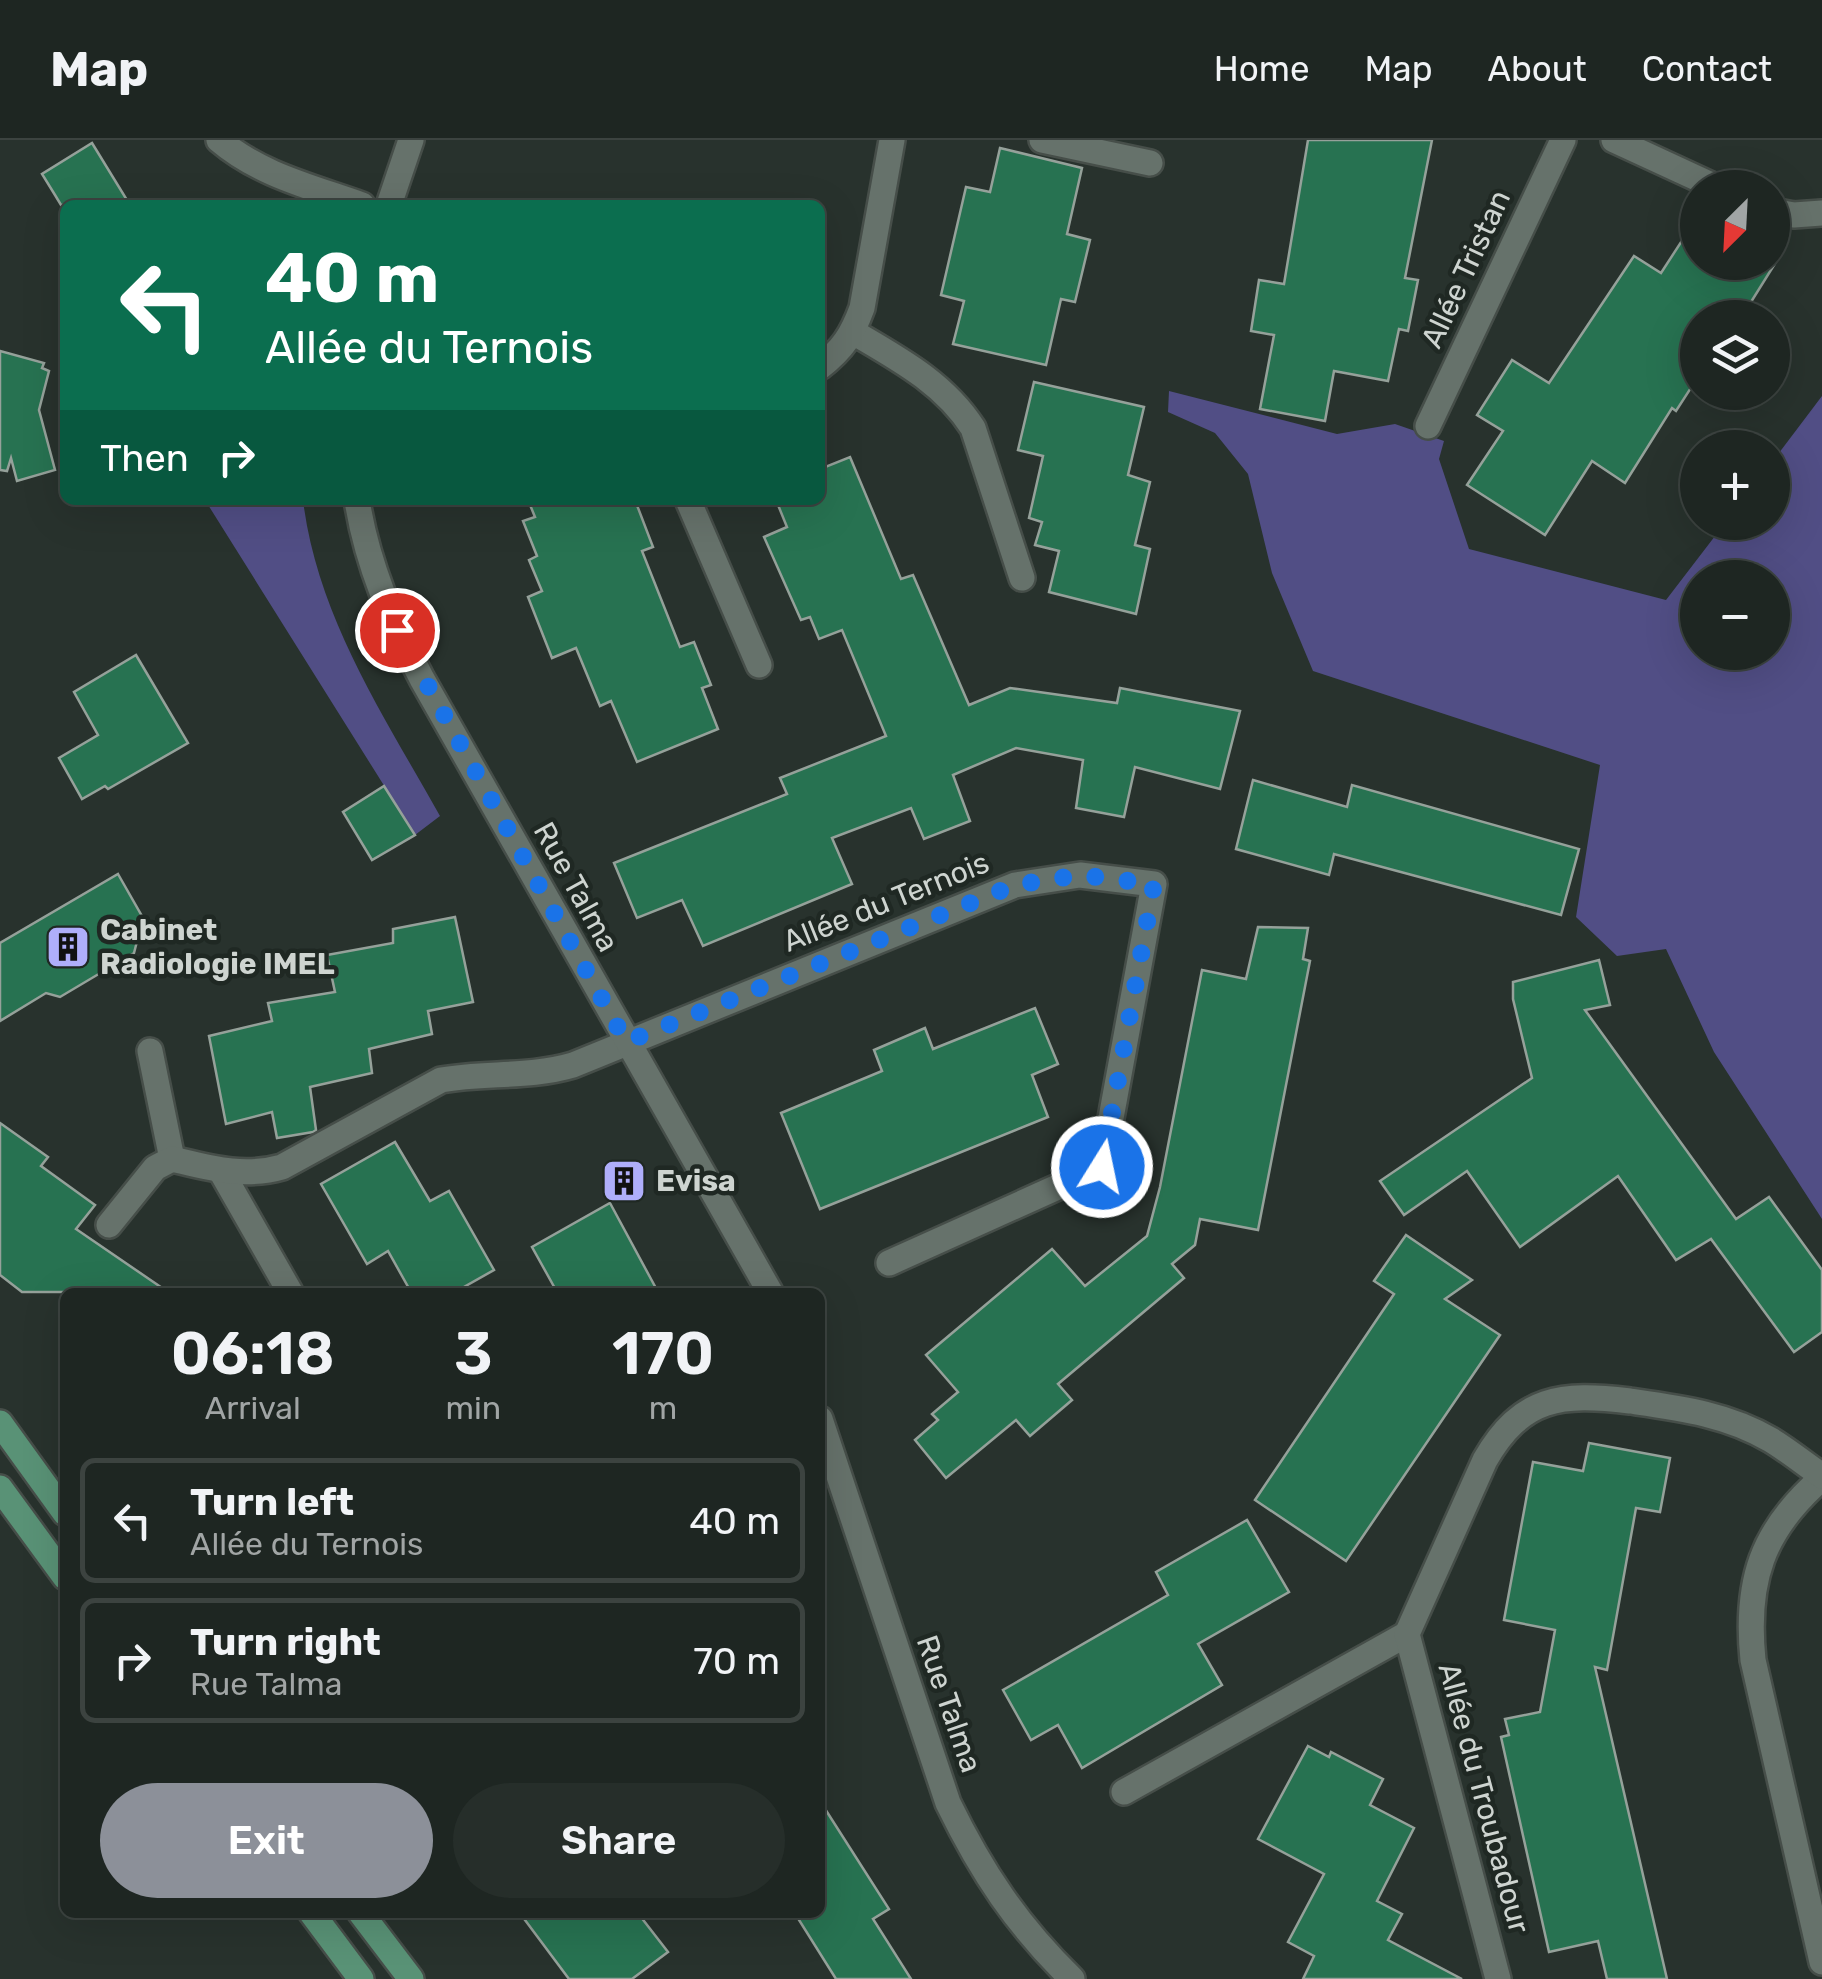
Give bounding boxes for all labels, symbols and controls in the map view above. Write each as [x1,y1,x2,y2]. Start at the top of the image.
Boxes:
text: Map [50,41,148,98]
text: Home [1214,48,1310,90]
text: Map [1365,48,1433,90]
text: About [1488,48,1587,90]
text: Contact [1642,48,1772,90]
north arrow [1680,170,1790,280]
map controls [1680,170,1790,670]
street label: Allée Tristan [1414,184,1518,354]
text: 40 m [265,237,439,320]
icon: left [100,240,230,370]
button: layers [1680,300,1790,410]
text: Allée du Ternois [265,321,593,374]
icon: right [209,430,264,485]
button: + [1680,430,1790,540]
text: Then [100,435,189,481]
button: − [1680,560,1790,670]
pin [355,588,440,673]
icon: arrive [370,603,425,658]
street label: Rue Talma [526,816,626,958]
street label: Allée du Ternois [778,844,994,960]
place label: Cabinet Radiologie IMEL [100,912,335,982]
building icon: Cabinet Radiologie IMEL [45,924,91,970]
position arrow [1050,1115,1154,1219]
building icon: Evisa [601,1158,647,1204]
place label: Evisa [656,1163,736,1199]
text: 06:18 [171,1318,335,1389]
text: 3 [454,1318,493,1389]
text: 170 [612,1318,714,1389]
text: Arrival [205,1389,301,1427]
text: min [446,1389,501,1427]
text: m [649,1389,677,1427]
text: Turn left [190,1479,354,1525]
icon: left [105,1493,160,1548]
text: 40 m [689,1498,780,1544]
text: Allée du Ternois [190,1525,423,1563]
text: Turn right [190,1619,381,1665]
street label: Rue Talma [909,1631,989,1777]
icon: right [105,1633,160,1688]
text: 70 m [693,1638,780,1684]
street label: Allée du Troubadour [1431,1659,1538,1938]
text: Rue Talma [190,1665,342,1703]
button: Exit [100,1783,433,1898]
button: Share [453,1783,785,1898]

